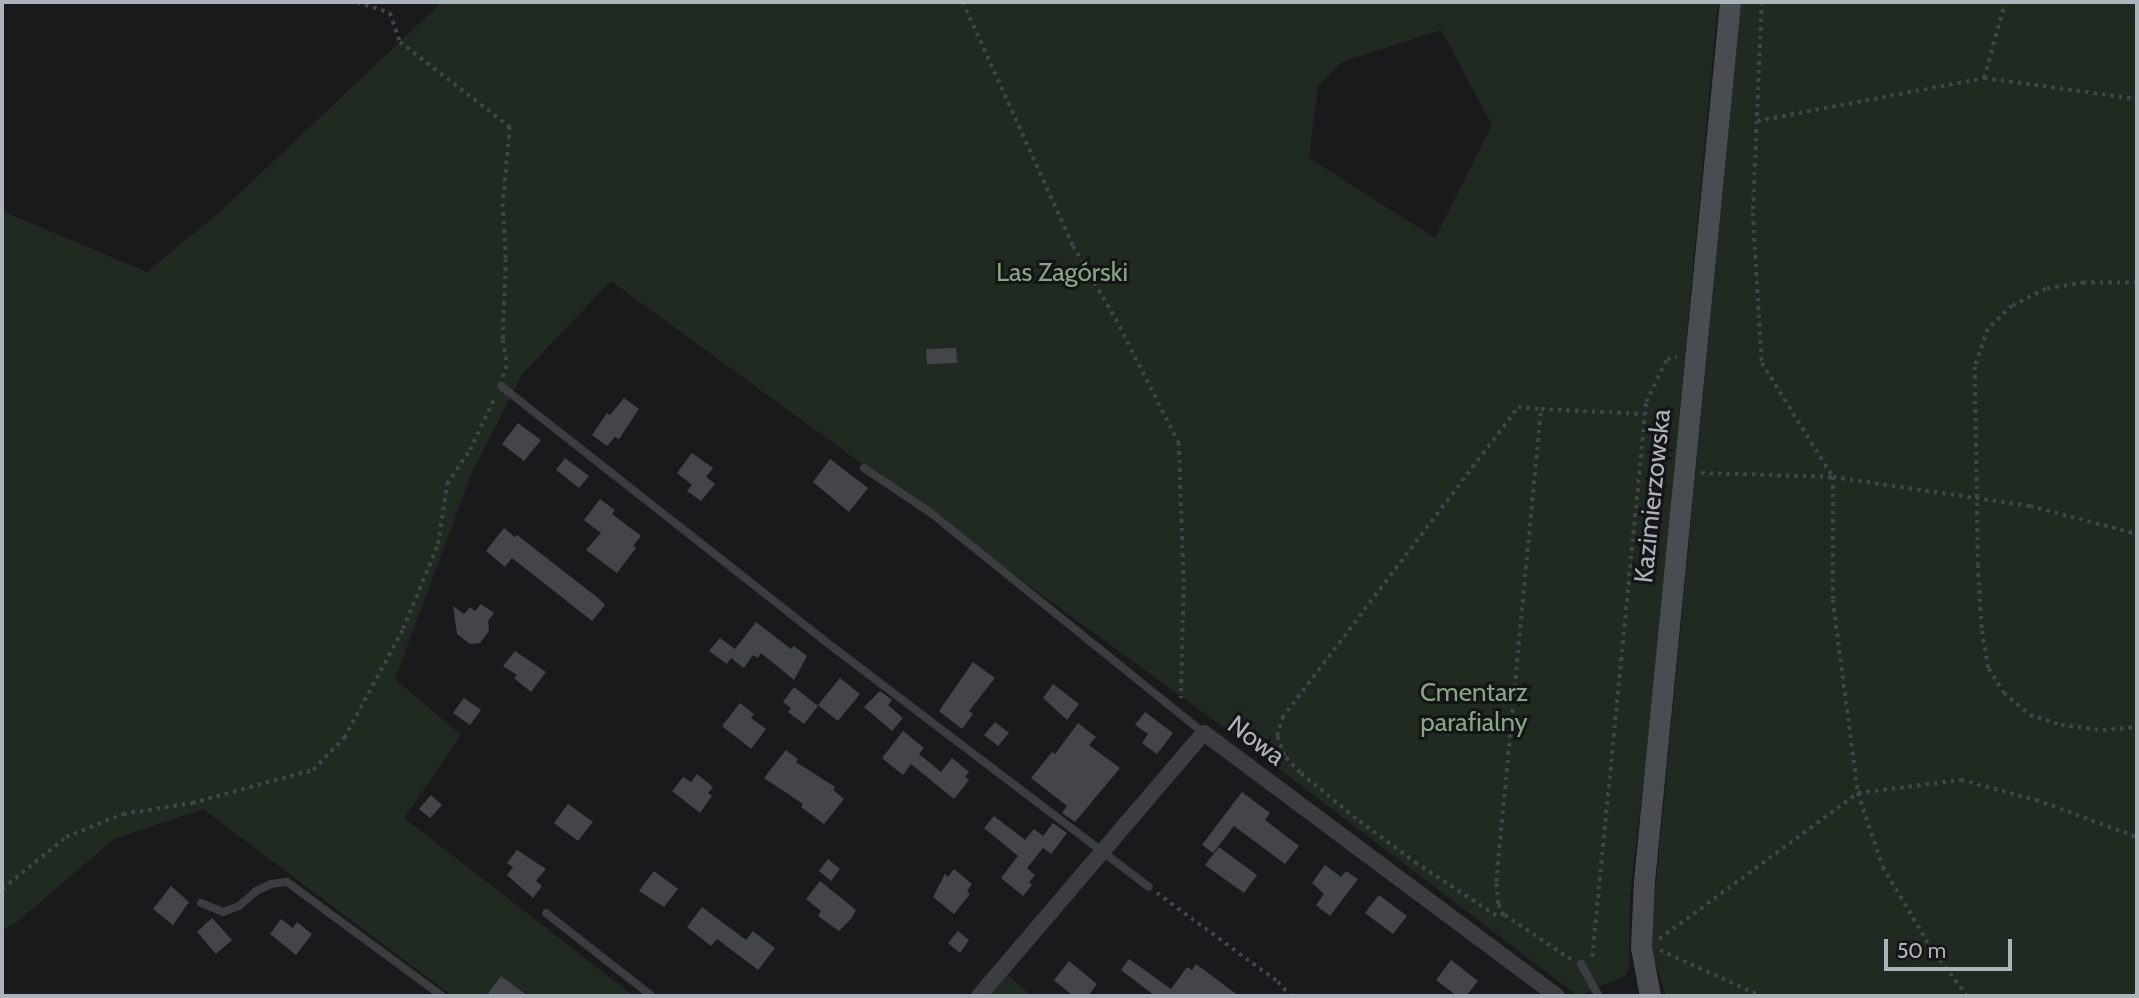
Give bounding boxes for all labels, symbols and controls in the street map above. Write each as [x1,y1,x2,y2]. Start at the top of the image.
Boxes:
park label: Las Zagórski [996,257,1128,289]
street label: Kazimierzowska [1628,408,1678,584]
park label: Cmentarz parafialny [1420,677,1528,738]
street label: Nowa [1221,709,1291,773]
scale bar [1887,925,2015,969]
text: 50 m [1897,938,1946,963]

